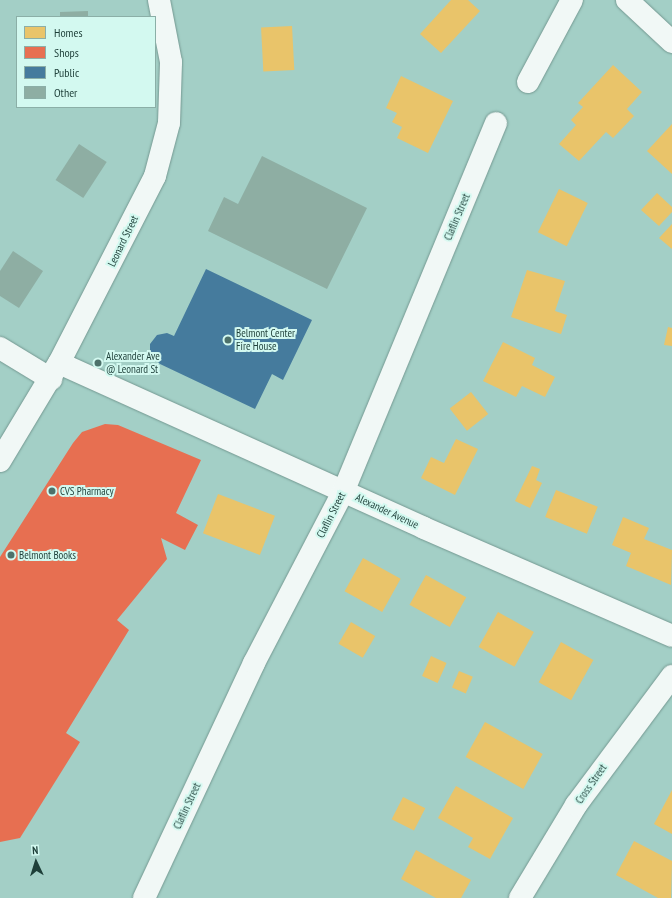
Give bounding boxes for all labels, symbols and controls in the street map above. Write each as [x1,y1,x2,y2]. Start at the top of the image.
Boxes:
legend [16,16,156,108]
text: Homes [54,25,82,40]
text: Shops [54,45,79,60]
text: Public [54,65,79,80]
text: Other [54,85,77,100]
street label: Claflin Street [441,192,473,242]
street label: Leonard Street [105,213,141,269]
place label: Belmont Center Fire House [236,327,295,353]
marker: Belmont Center Fire House [223,335,233,345]
place label: Alexander Ave @ Leonard St [106,350,160,376]
marker: Alexander Ave @ Leonard St [93,358,103,368]
place label: CVS Pharmacy [60,484,114,498]
marker: CVS Pharmacy [47,486,57,496]
street label: Claflin Street [314,490,348,540]
street label: Alexander Avenue [353,491,421,531]
place label: Belmont Books [19,548,76,562]
marker: Belmont Books [6,550,16,560]
street label: Cross Street [573,762,609,806]
street label: Claflin Street [171,781,203,831]
north arrow [16,842,56,882]
text: N [32,843,39,857]

